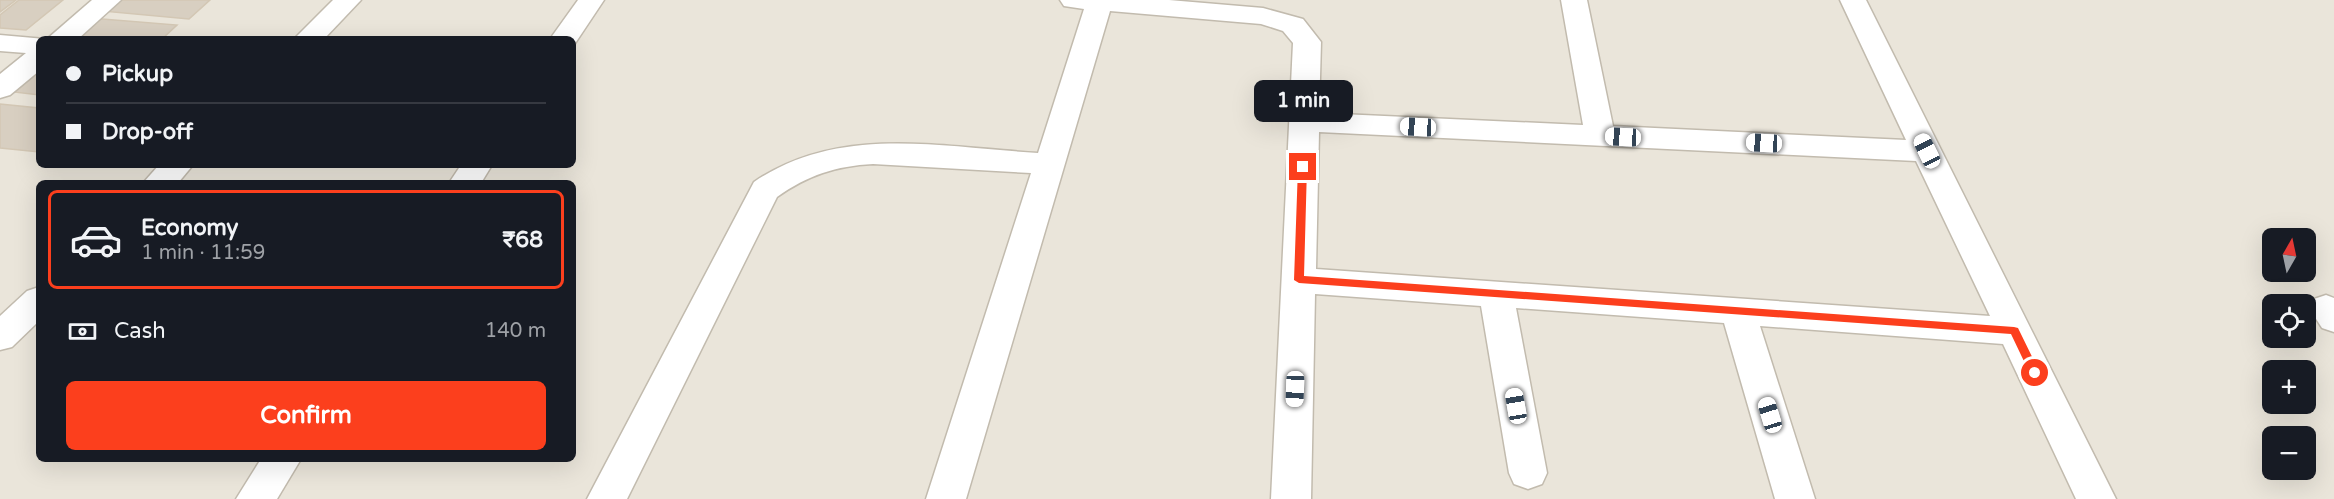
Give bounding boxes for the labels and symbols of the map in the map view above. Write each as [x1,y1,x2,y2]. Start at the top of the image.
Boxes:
callout: 1 min [1254,80,1352,122]
car [1400,117,1436,137]
car [1605,127,1641,147]
car [1911,131,1943,171]
car [1746,133,1782,153]
route end [1289,153,1316,180]
north arrow [2262,228,2316,282]
route start [2021,359,2048,386]
car [1285,371,1305,407]
car [1504,387,1528,425]
car [1756,395,1784,435]

